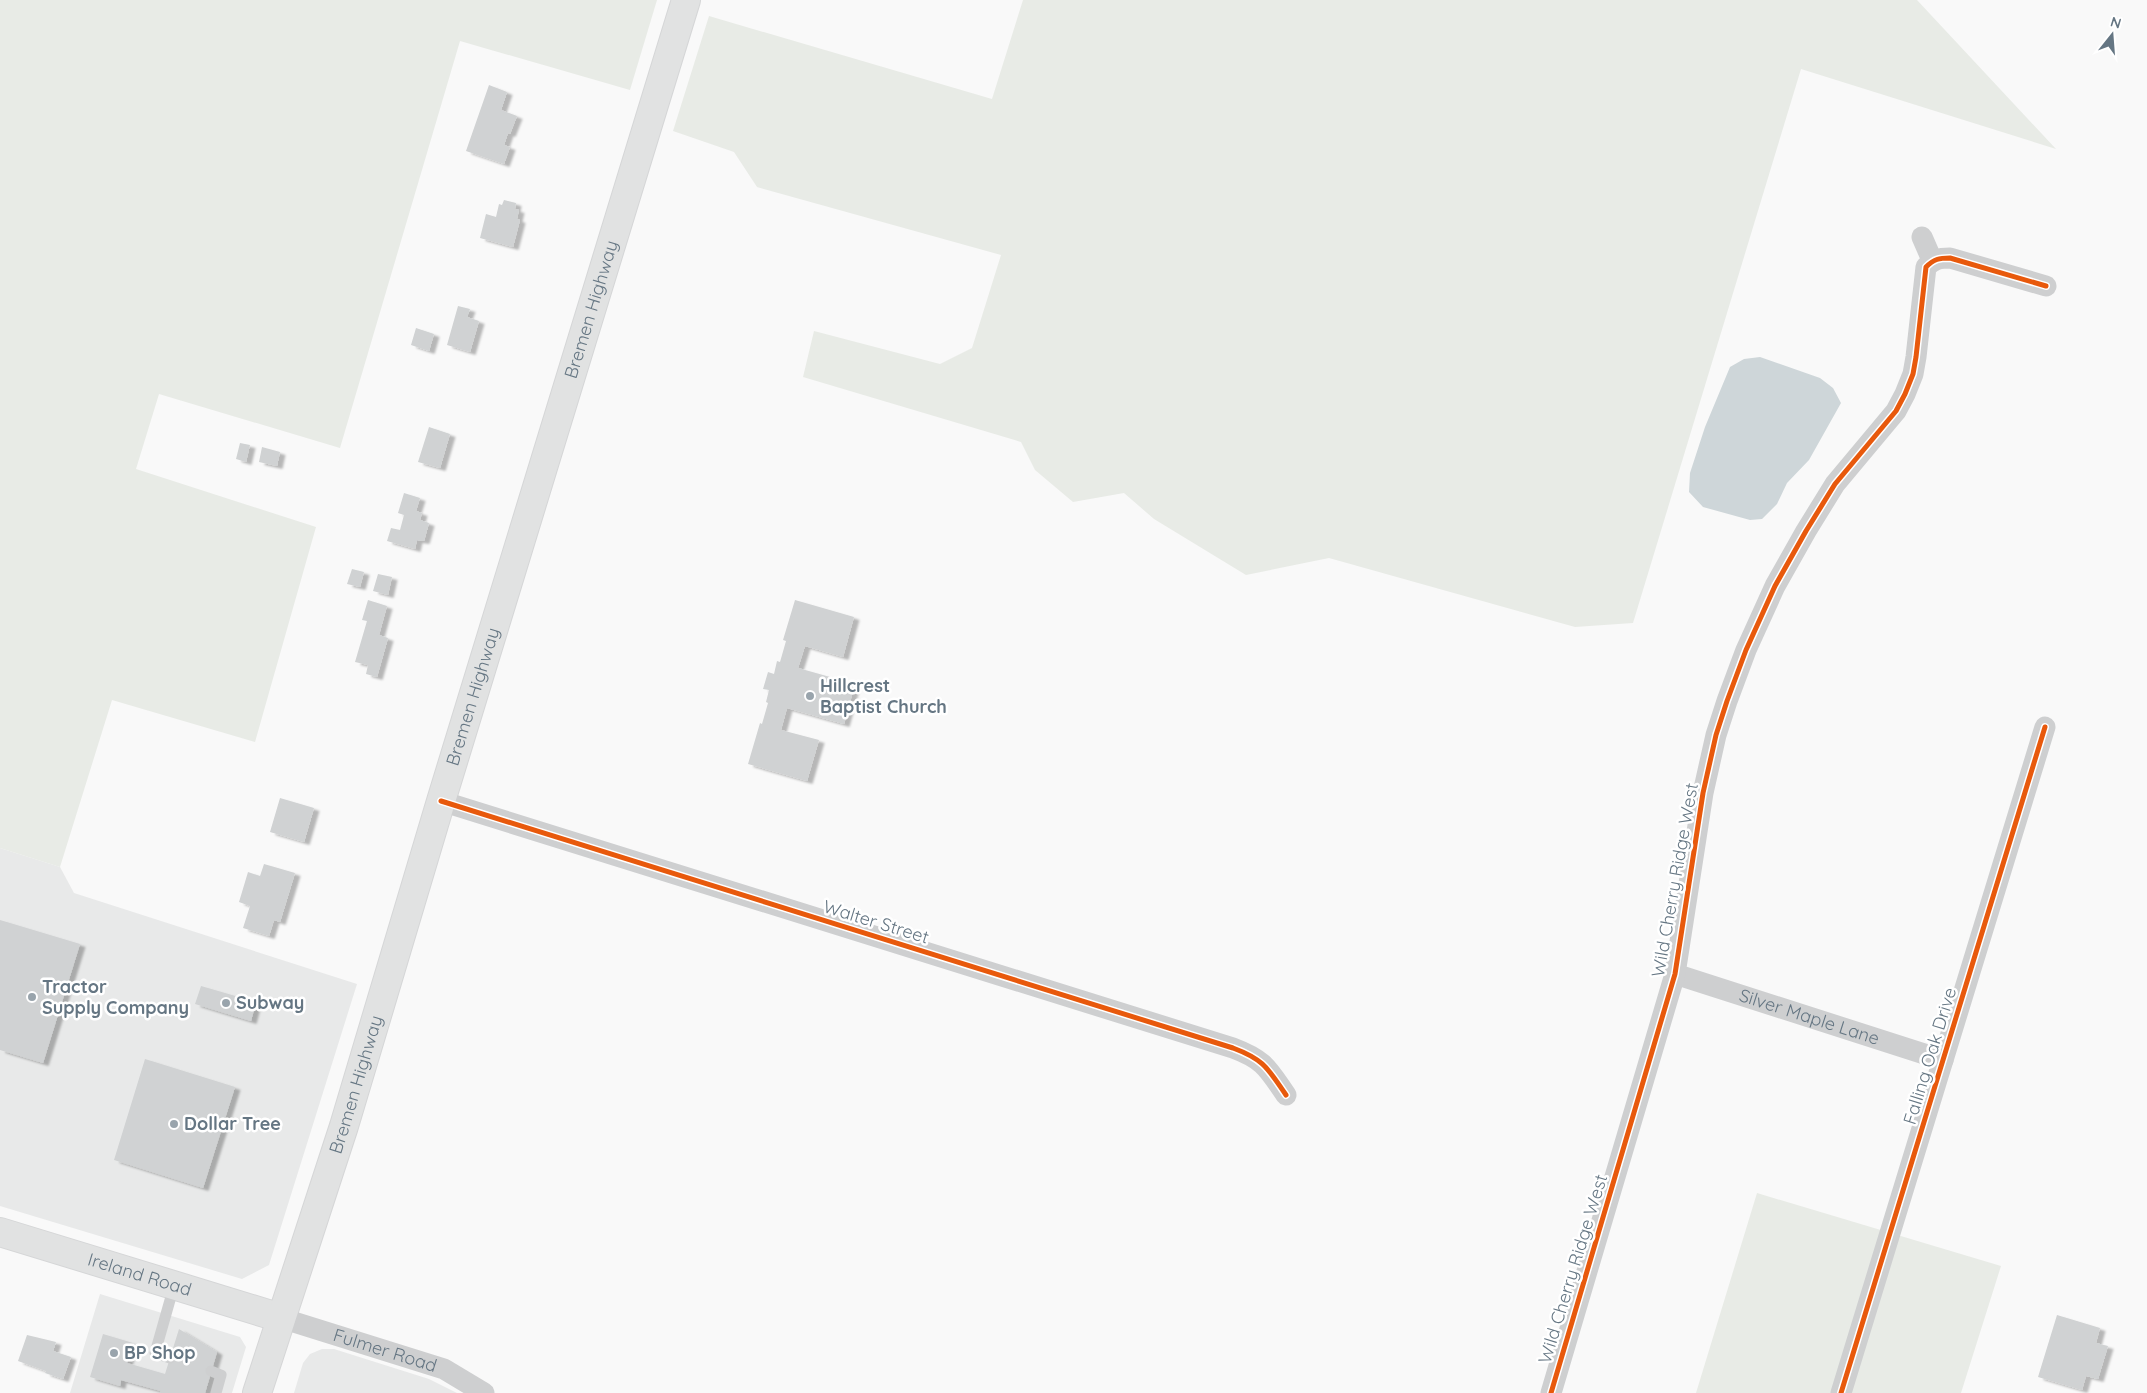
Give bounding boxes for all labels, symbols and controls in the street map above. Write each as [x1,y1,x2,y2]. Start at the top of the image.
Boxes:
north arrow [2087,10,2137,60]
text: N [2108,12,2123,33]
street label: Bremen Highway [559,237,623,381]
street label: Bremen Highway [440,625,504,769]
place label: Hillcrest Baptist Church [820,674,947,718]
marker: Hillcrest Baptist Church [804,690,816,702]
street label: Wild Cherry Ridge West [1646,781,1703,979]
street label: Walter Street [820,895,932,949]
place label: Tractor Supply Company [42,975,189,1019]
street label: Silver Maple Lane [1736,983,1882,1050]
street label: Falling Oak Drive [1898,985,1961,1127]
marker: Tractor Supply Company [26,991,38,1003]
place label: Subway [236,991,304,1014]
marker: Subway [220,997,232,1009]
street label: Bremen Highway [324,1012,387,1157]
place label: Dollar Tree [184,1112,281,1135]
marker: Dollar Tree [168,1118,180,1130]
street label: Wild Cherry Ridge West [1533,1171,1612,1366]
street label: Ireland Road [85,1248,194,1301]
street label: Fulmer Road [330,1323,440,1377]
place label: BP Shop [124,1341,196,1364]
marker: BP Shop [108,1347,120,1359]

